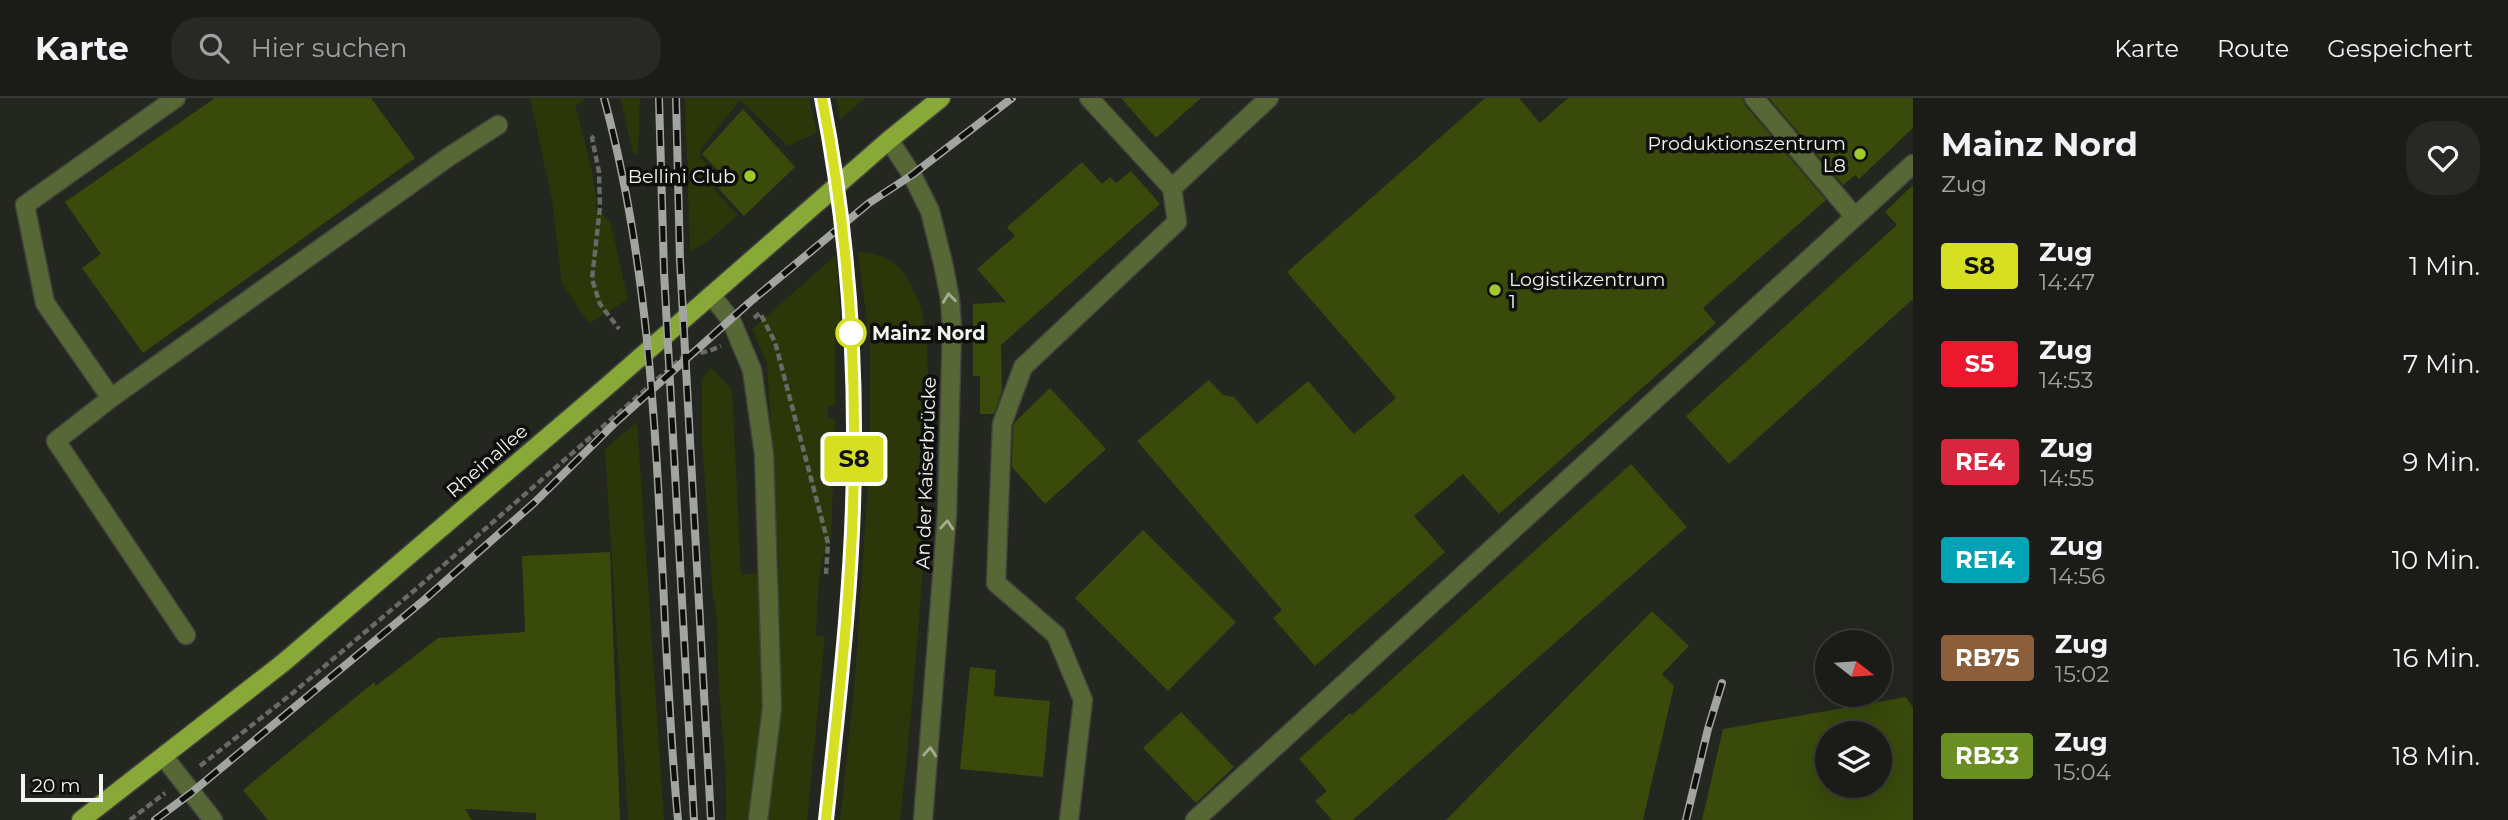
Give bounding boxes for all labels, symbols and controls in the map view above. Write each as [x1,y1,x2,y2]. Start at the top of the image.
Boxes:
search box [171,17,661,80]
text: Karte [35,28,129,68]
icon: search [195,29,233,67]
text: Hier suchen [251,32,407,64]
text: Karte [2114,34,2179,63]
text: Route [2217,34,2289,63]
text: Gespeichert [2327,34,2473,63]
button: heart [2406,121,2480,195]
text: Mainz Nord [1941,124,2138,164]
place label: Produktionszentrum L8 [1648,132,1846,177]
marker: Produktionszentrum L8 [1852,146,1868,162]
place label: Bellini Club [628,165,736,188]
marker: Bellini Club [742,168,758,184]
text: Zug [1941,170,1987,198]
text: Zug [2039,236,2092,268]
text: 1 Min. [2409,250,2480,282]
text: S8 [1964,251,1995,280]
place label: Logistikzentrum 1 [1509,268,1665,313]
text: 14:47 [2039,268,2095,296]
marker: Logistikzentrum 1 [1487,282,1503,298]
one-way arrow [942,292,957,304]
marker: Mainz Nord [836,318,866,348]
place label: Mainz Nord [872,322,985,345]
text: Zug [2039,334,2092,366]
text: 7 Min. [2403,348,2480,380]
text: S5 [1965,349,1994,378]
text: 14:53 [2039,366,2093,394]
street label: An der Kaiserbrücke [911,376,941,570]
street label: Rheinallee [442,419,532,503]
text: Zug [2040,432,2093,464]
line badge: S8 [822,436,886,482]
text: S8 [838,444,870,473]
text: 9 Min. [2402,446,2480,478]
text: RE4 [1955,447,2005,476]
text: 14:55 [2040,464,2094,492]
one-way arrow [939,519,954,530]
text: Zug [2050,530,2103,562]
text: 10 Min. [2392,544,2480,576]
text: RE14 [1955,545,2015,574]
text: 14:56 [2050,562,2105,590]
text: Zug [2055,628,2108,660]
north arrow [1815,630,1892,707]
map controls [1815,630,1892,798]
text: 16 Min. [2393,642,2480,674]
text: RB75 [1955,643,2020,672]
text: 15:02 [2055,660,2109,688]
button: layers [1815,721,1892,798]
text: Zug [2054,726,2108,758]
text: 18 Min. [2392,740,2480,772]
text: RB33 [1955,741,2019,770]
one-way arrow [922,746,937,757]
text: 15:04 [2054,758,2111,786]
scale bar [21,771,103,803]
text: 20 m [32,774,80,797]

